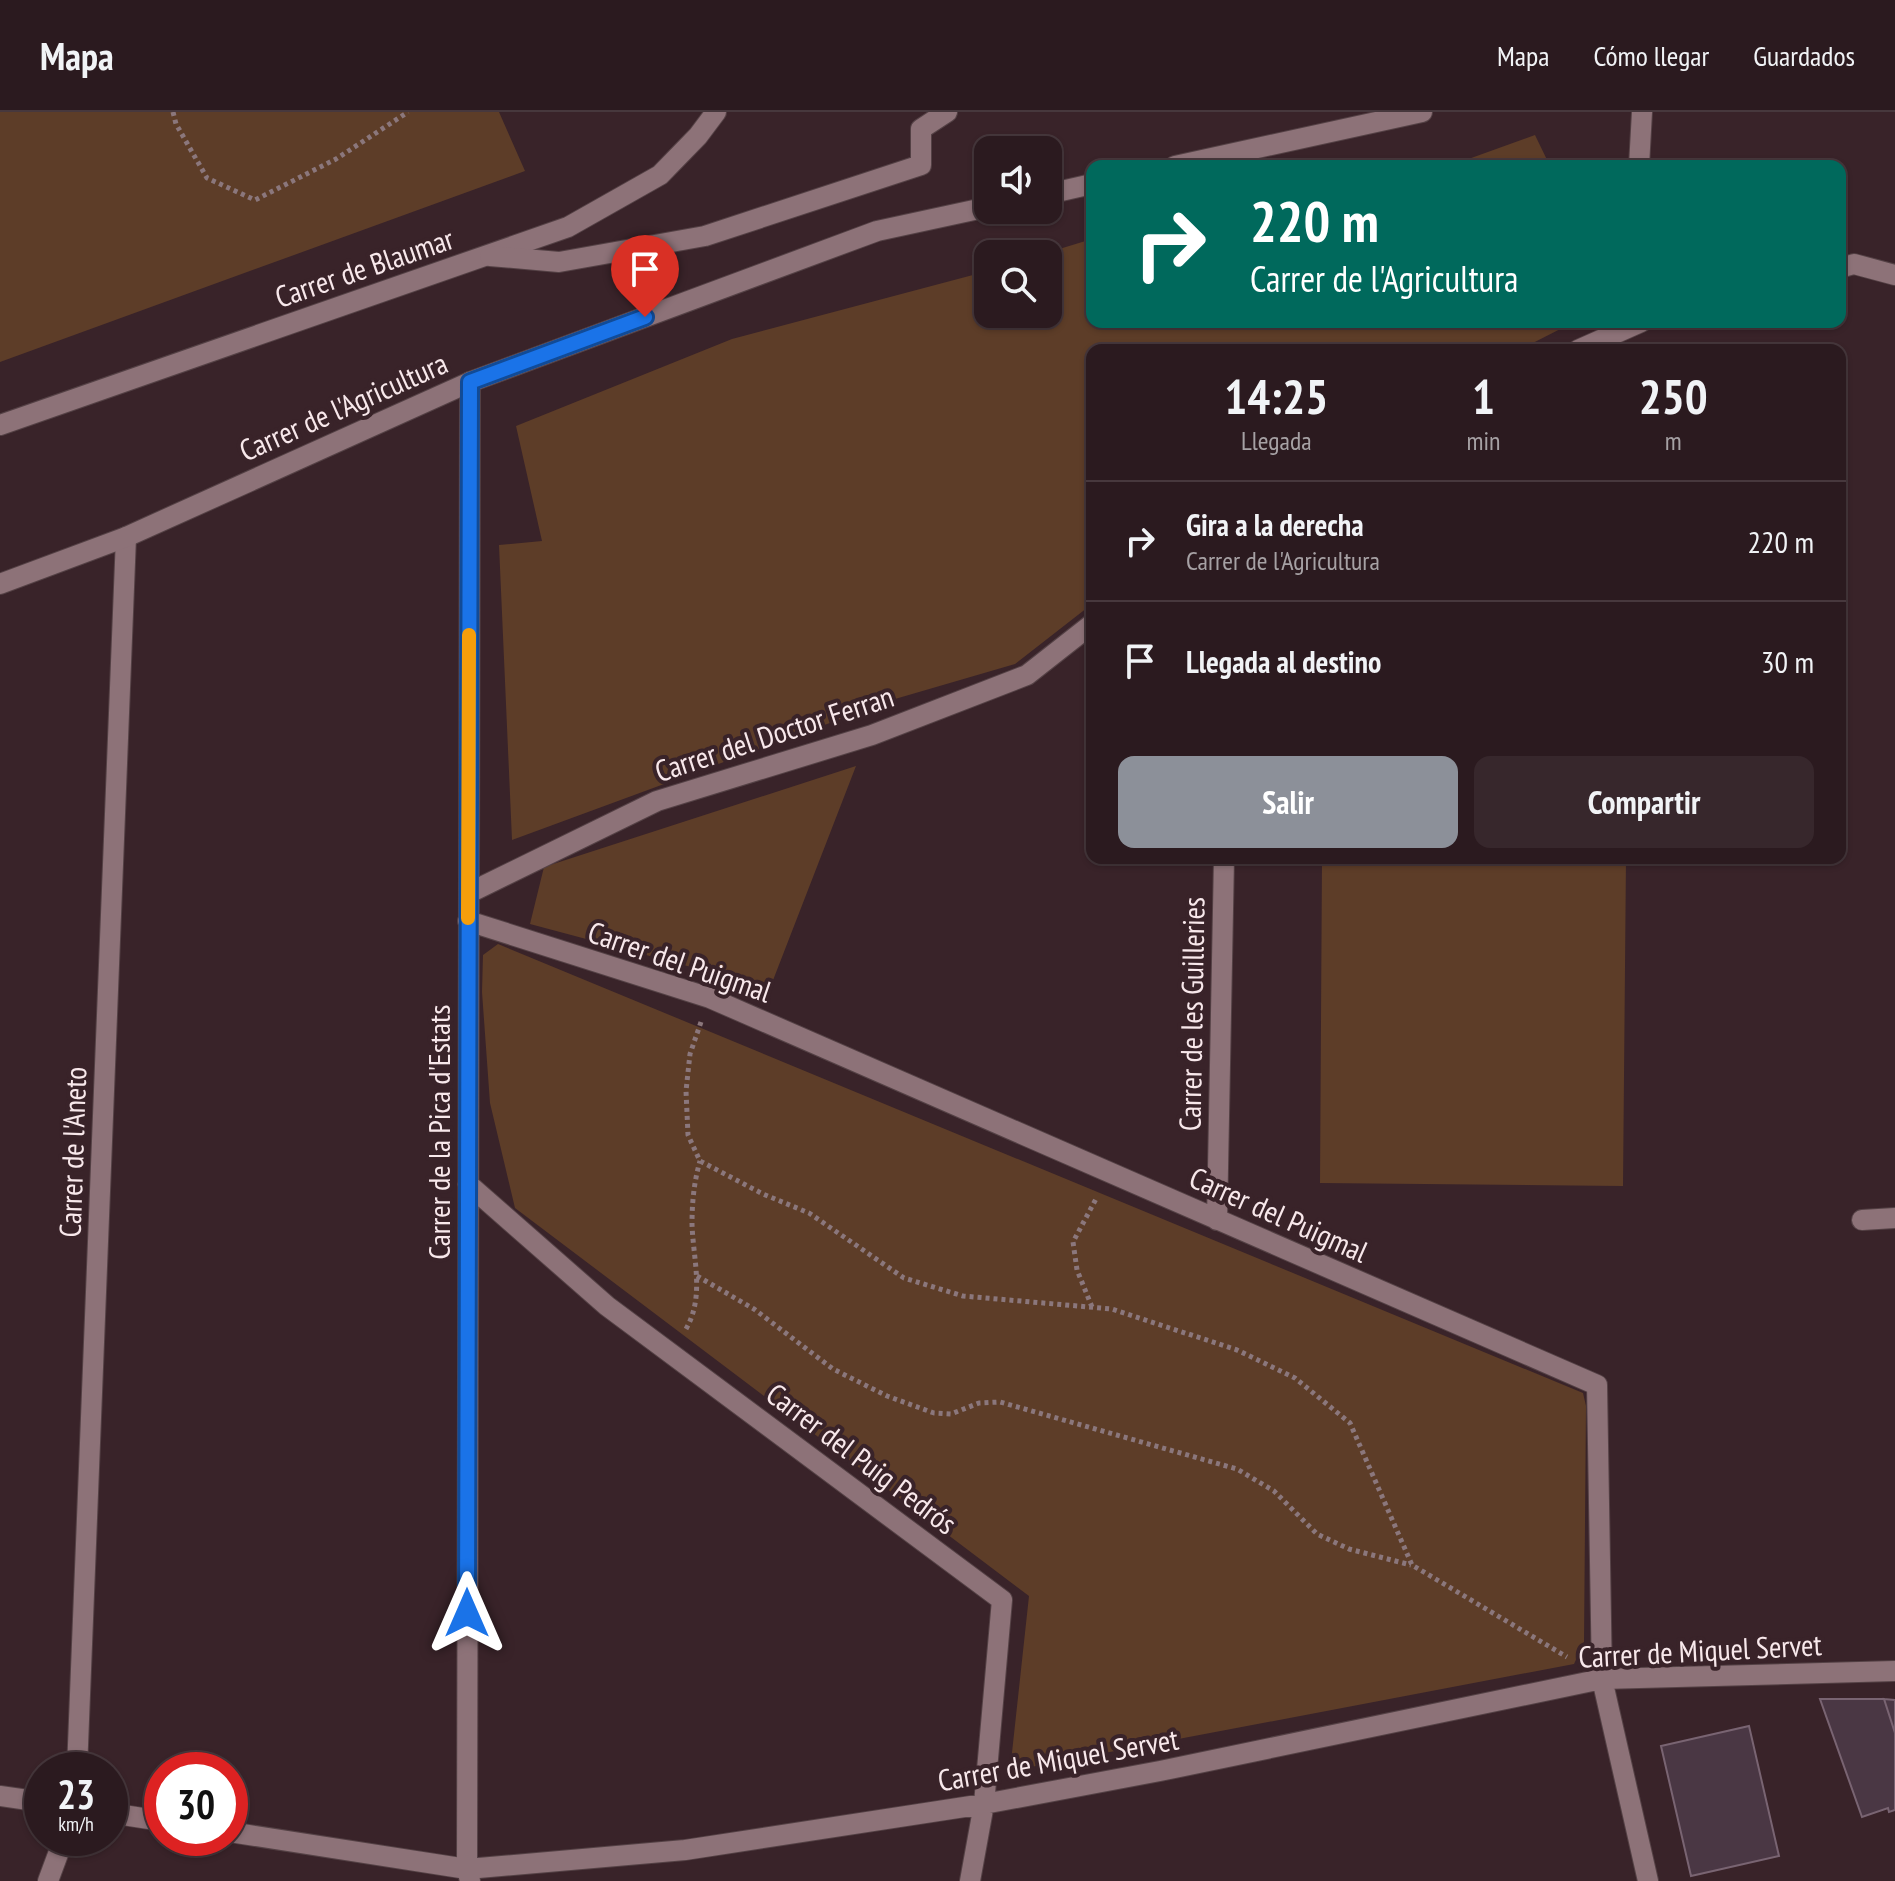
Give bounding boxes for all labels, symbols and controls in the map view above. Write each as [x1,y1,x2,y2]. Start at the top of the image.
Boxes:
text: Mapa [40,31,114,80]
text: Mapa [1497,37,1549,74]
text: Cómo llegar [1593,37,1709,74]
text: Guardados [1753,37,1855,74]
map controls [974,136,1062,328]
button: sound [974,136,1062,224]
text: 220 m [1250,185,1379,257]
icon: right [1118,192,1222,296]
street label: Carrer de Blaumar [270,218,459,316]
pin [611,235,679,317]
button: search [974,240,1062,328]
icon: arrive [623,247,667,291]
text: Carrer de l'Agricultura [1250,255,1518,302]
street label: Carrer de l'Agricultura [233,343,453,469]
text: 14:25 [1224,365,1328,427]
text: 1 [1472,365,1495,427]
text: 250 [1639,365,1708,427]
text: Llegada [1241,424,1312,457]
text: min [1466,424,1500,457]
text: m [1665,424,1682,457]
text: Gira a la derecha [1186,505,1364,544]
icon: right [1118,519,1162,563]
text: 220 m [1748,522,1814,561]
text: Carrer de l'Agricultura [1186,544,1380,577]
icon: arrive [1118,639,1162,683]
text: Llegada al destino [1186,642,1381,681]
text: 30 m [1761,642,1814,681]
street label: Carrer del Doctor Ferran [650,676,898,790]
button: Salir [1118,756,1458,848]
button: Compartir [1474,756,1814,848]
street label: Carrer de les Guilleries [1169,897,1213,1131]
street label: Carrer del Puigmal [583,911,777,1011]
street label: Carrer de la Pica d'Estats [419,1005,458,1260]
street label: Carrer de l'Aneto [50,1066,94,1238]
street label: Carrer del Puigmal [1184,1157,1374,1271]
street label: Carrer del Puig Pedrós [759,1374,965,1542]
position arrow [425,1571,509,1655]
street label: Carrer de Miquel Servet [1577,1624,1823,1676]
street label: Carrer de Miquel Servet [935,1719,1182,1799]
speed limit sign: 30 [144,1752,248,1856]
text: 23 [57,1768,95,1820]
text: km/h [58,1811,94,1837]

